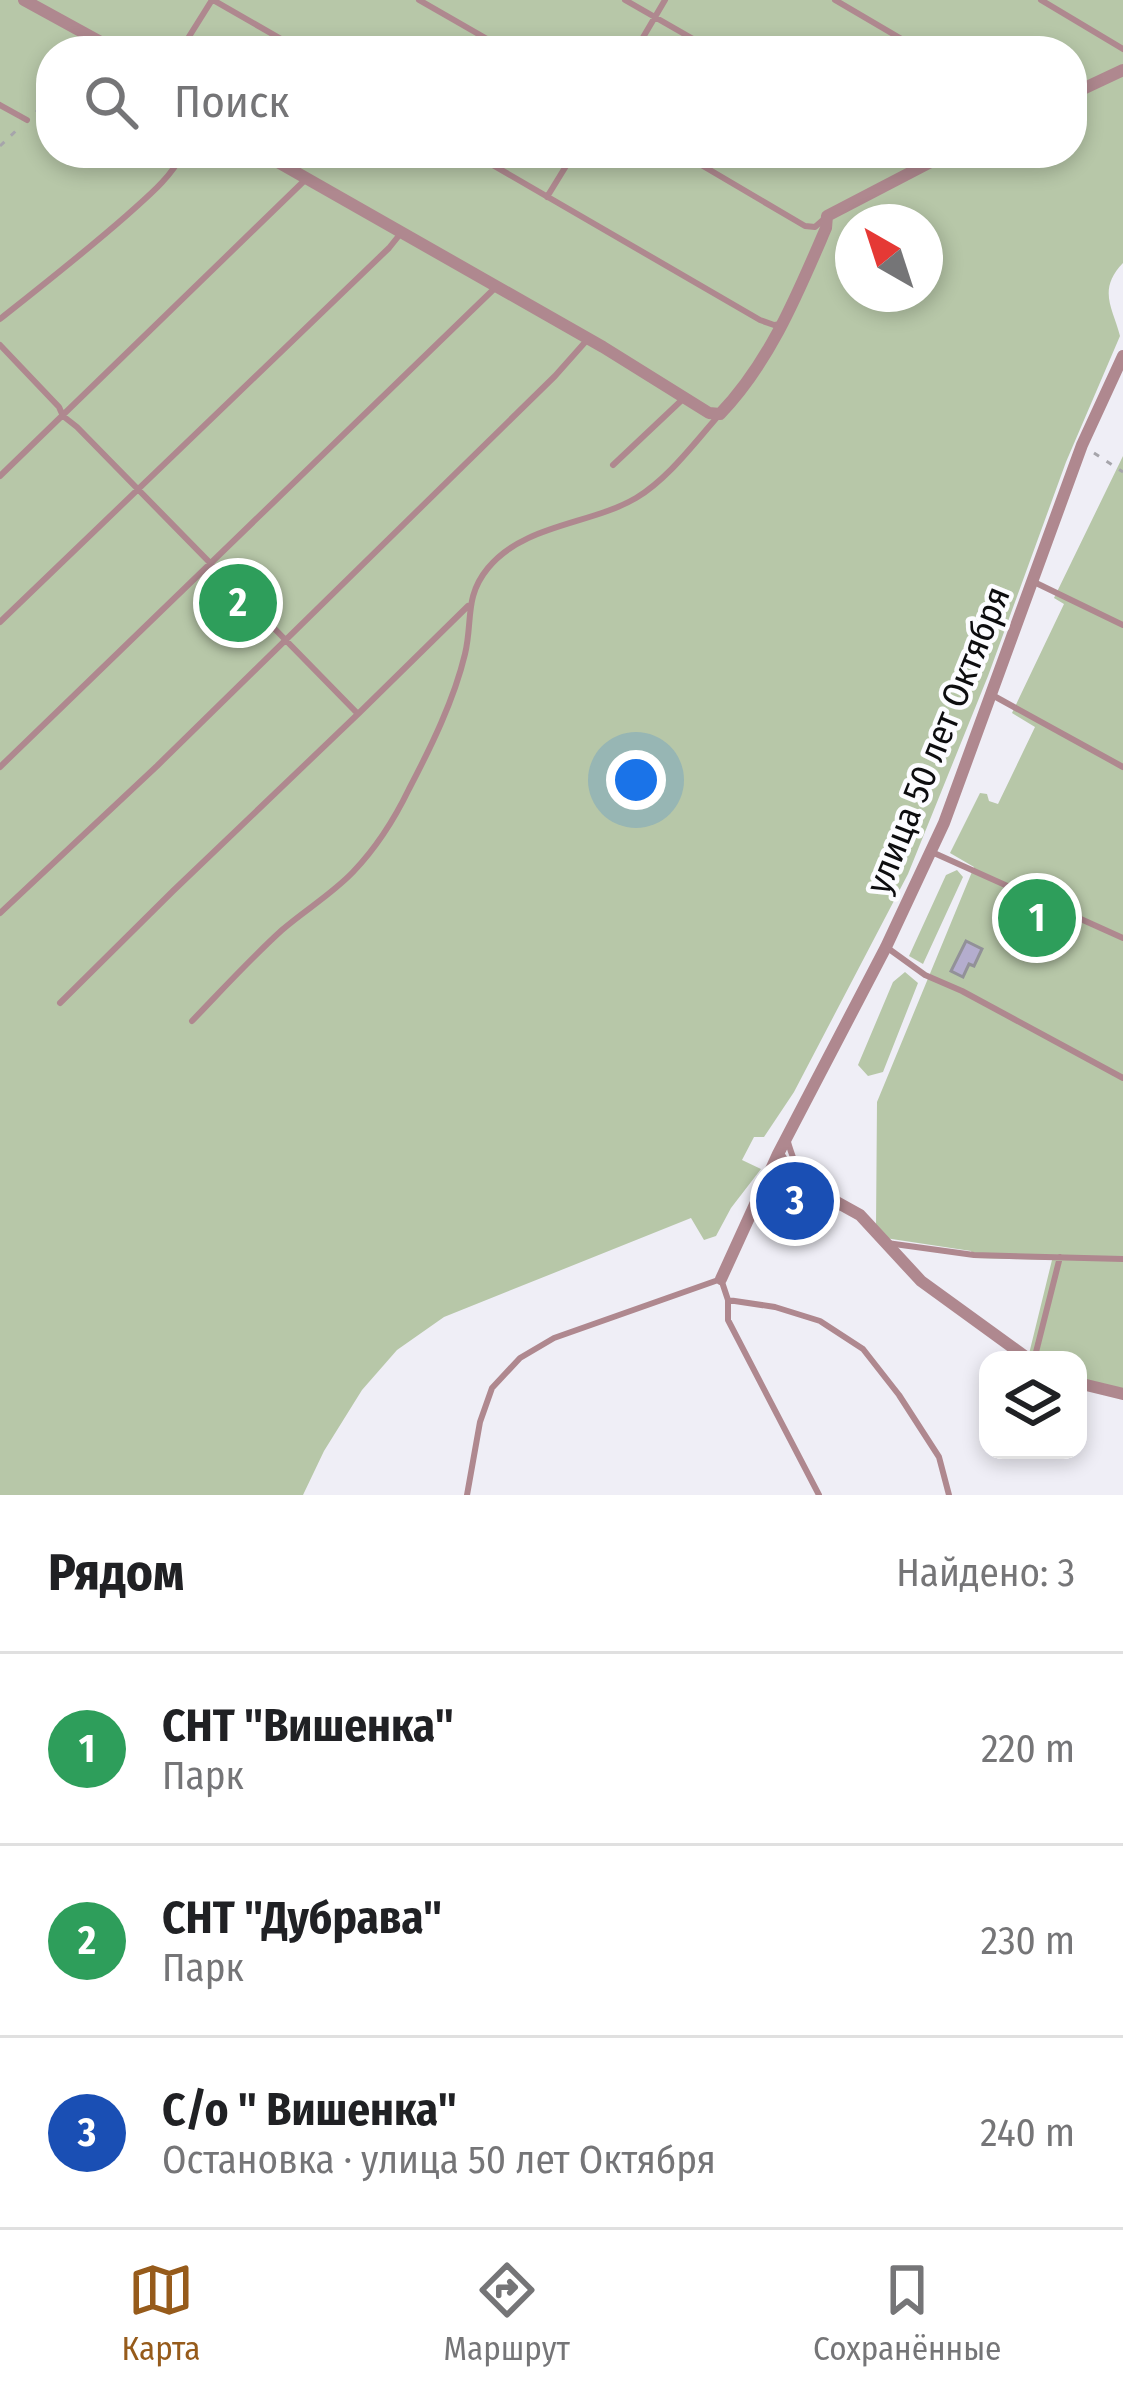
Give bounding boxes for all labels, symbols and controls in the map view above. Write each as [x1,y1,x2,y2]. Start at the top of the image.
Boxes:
search box [36,36,1087,168]
icon: search [78,69,144,135]
text: Поиск [174,75,289,129]
north arrow [835,204,943,312]
pin: 2 [199,558,277,648]
street label: улица 50 лет Октября [856,580,1020,900]
your location [606,750,666,810]
pin: 1 [998,873,1076,963]
pin: 3 [756,1156,834,1246]
map controls [979,1351,1087,1459]
button: layers [979,1351,1087,1459]
text: Рядом [48,1542,184,1604]
text: Найдено: 3 [896,1550,1075,1596]
text: СНТ "Вишенка" [162,1699,454,1753]
text: 1 [79,1726,95,1772]
text: 220 m [981,1726,1075,1772]
text: Парк [162,1753,244,1799]
text: СНТ "Дубрава" [162,1891,442,1945]
text: 2 [78,1918,96,1964]
text: 230 m [981,1918,1075,1964]
text: Парк [162,1945,244,1991]
text: С/о " Вишенка" [162,2083,457,2137]
text: 3 [78,2110,96,2156]
text: 240 m [980,2110,1075,2156]
text: Остановка · улица 50 лет Октября [162,2137,716,2183]
tab: Карта [122,2257,200,2369]
tab: Маршрут [444,2257,570,2369]
tab: Сохранённые [813,2257,1001,2369]

